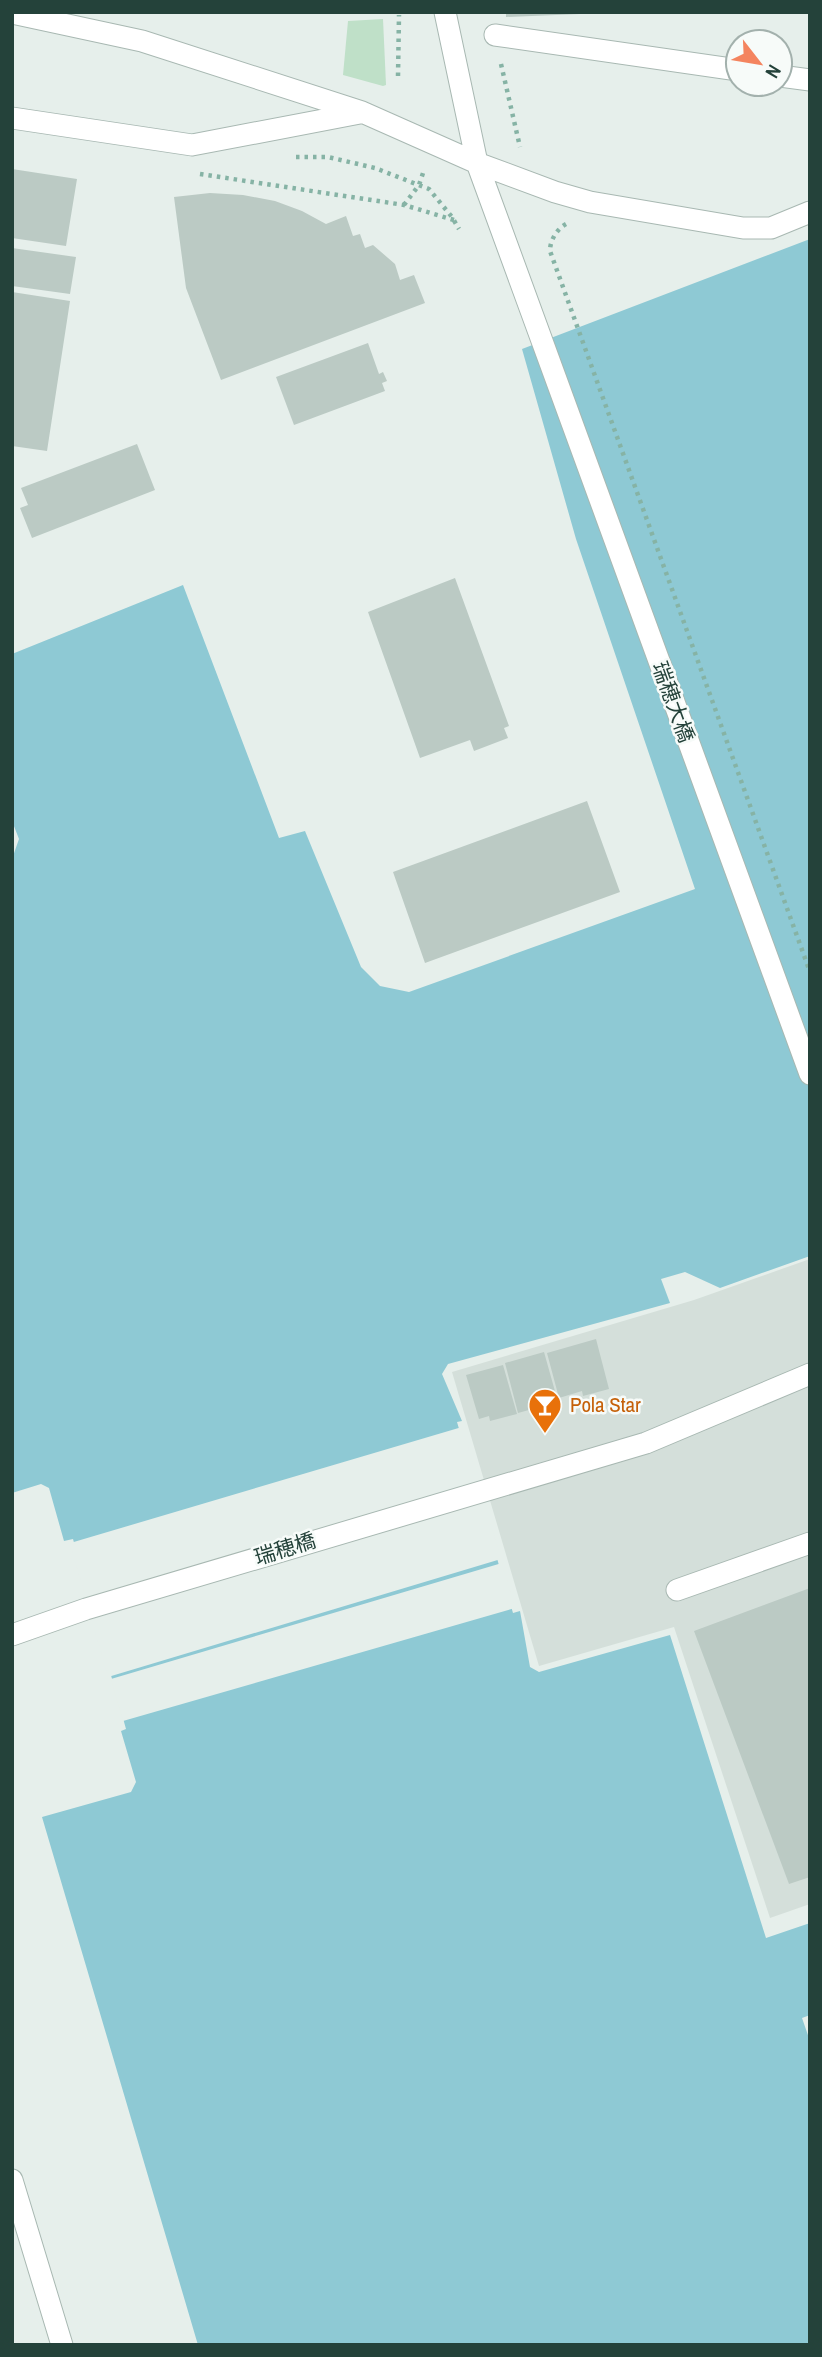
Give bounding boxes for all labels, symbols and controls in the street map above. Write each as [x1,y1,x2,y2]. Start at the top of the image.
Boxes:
north arrow [724,28,794,98]
text: N [760,60,788,83]
street label: 瑞穂大橋 [645,657,701,746]
bar icon: Pola Star [526,1386,564,1435]
place label: Pola Star [570,1390,641,1419]
street label: 瑞穂橋 [250,1525,319,1572]

